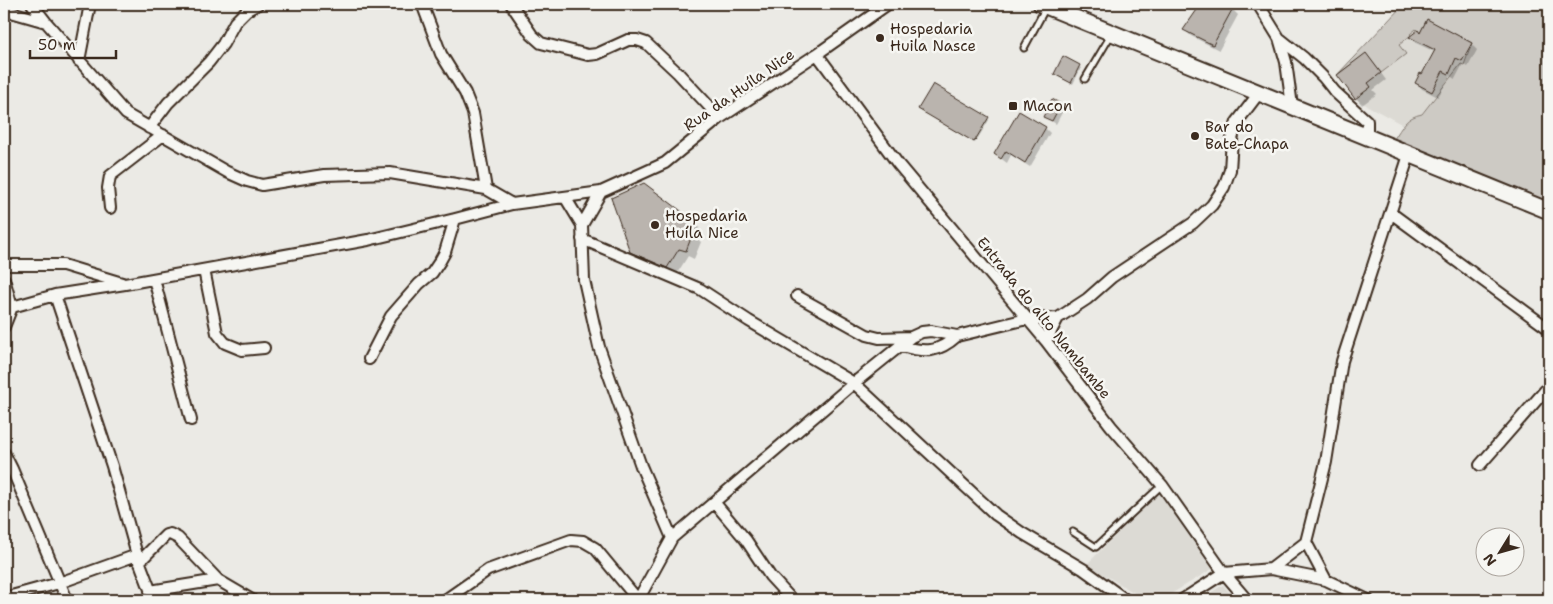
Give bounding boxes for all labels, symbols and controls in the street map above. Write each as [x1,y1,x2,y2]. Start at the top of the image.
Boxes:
place label: Hospedaria Huila Nasce [890,19,976,56]
scale bar [30,28,116,60]
marker: Hospedaria Huila Nasce [874,32,886,44]
text: 50 m [38,35,76,55]
street label: Rua da Huíla Nice [680,44,798,136]
place label: Macon [1023,96,1072,116]
marker: Macon [1007,100,1019,112]
place label: Bar do Bate-Chapa [1205,117,1289,154]
marker: Bar do Bate-Chapa [1189,130,1201,142]
place label: Hospedaria Huíla Nice [665,206,748,243]
marker: Hospedaria Huíla Nice [649,219,661,231]
street label: Entrada do alto Nambambe [972,233,1116,403]
north arrow [1476,526,1526,576]
text: N [1479,550,1500,570]

